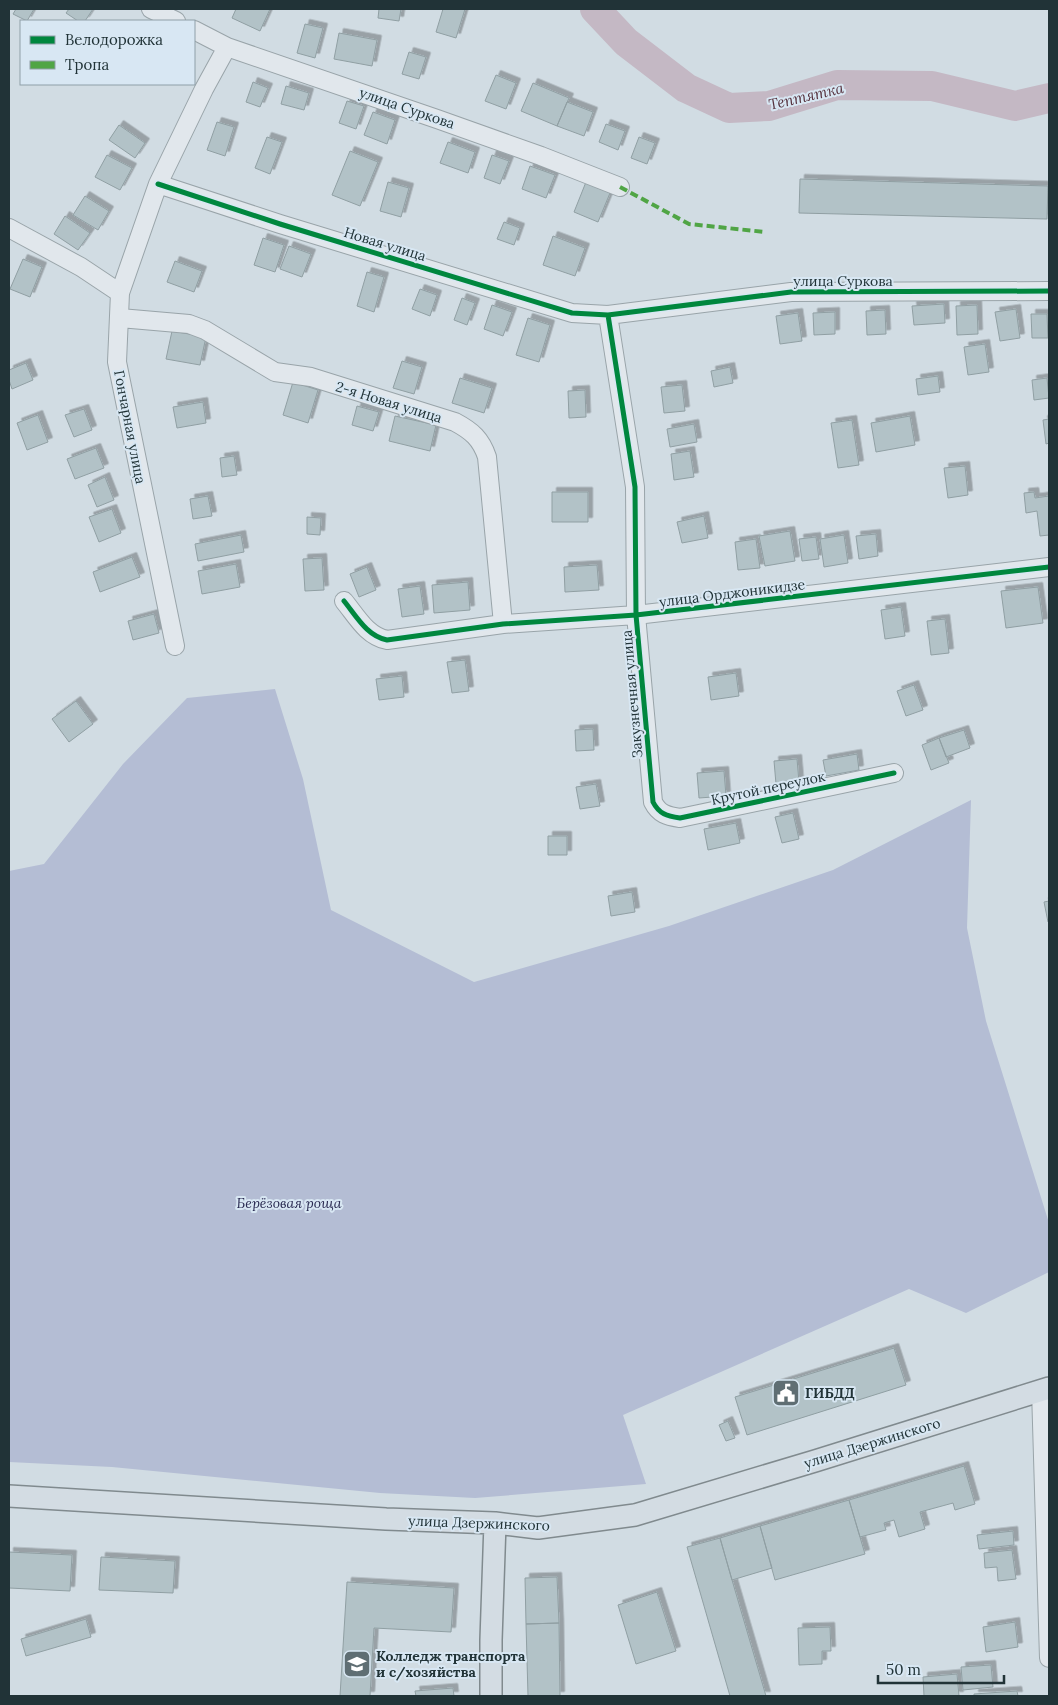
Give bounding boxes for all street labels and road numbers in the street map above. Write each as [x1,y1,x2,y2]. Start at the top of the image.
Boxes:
street label: улица Суркова [357,83,457,133]
street label: Новая улица [342,223,428,265]
street label: улица Суркова [793,272,893,290]
street label: Гончарная улица [110,369,150,485]
street label: 2-я Новая улица [334,377,444,427]
street label: улица Орджоникидзе [658,575,806,611]
street label: Закузнечная улица [617,629,647,759]
street label: Крутой переулок [709,767,827,809]
street label: улица Дзержинского [802,1414,942,1472]
street label: улица Дзержинского [408,1512,550,1534]

